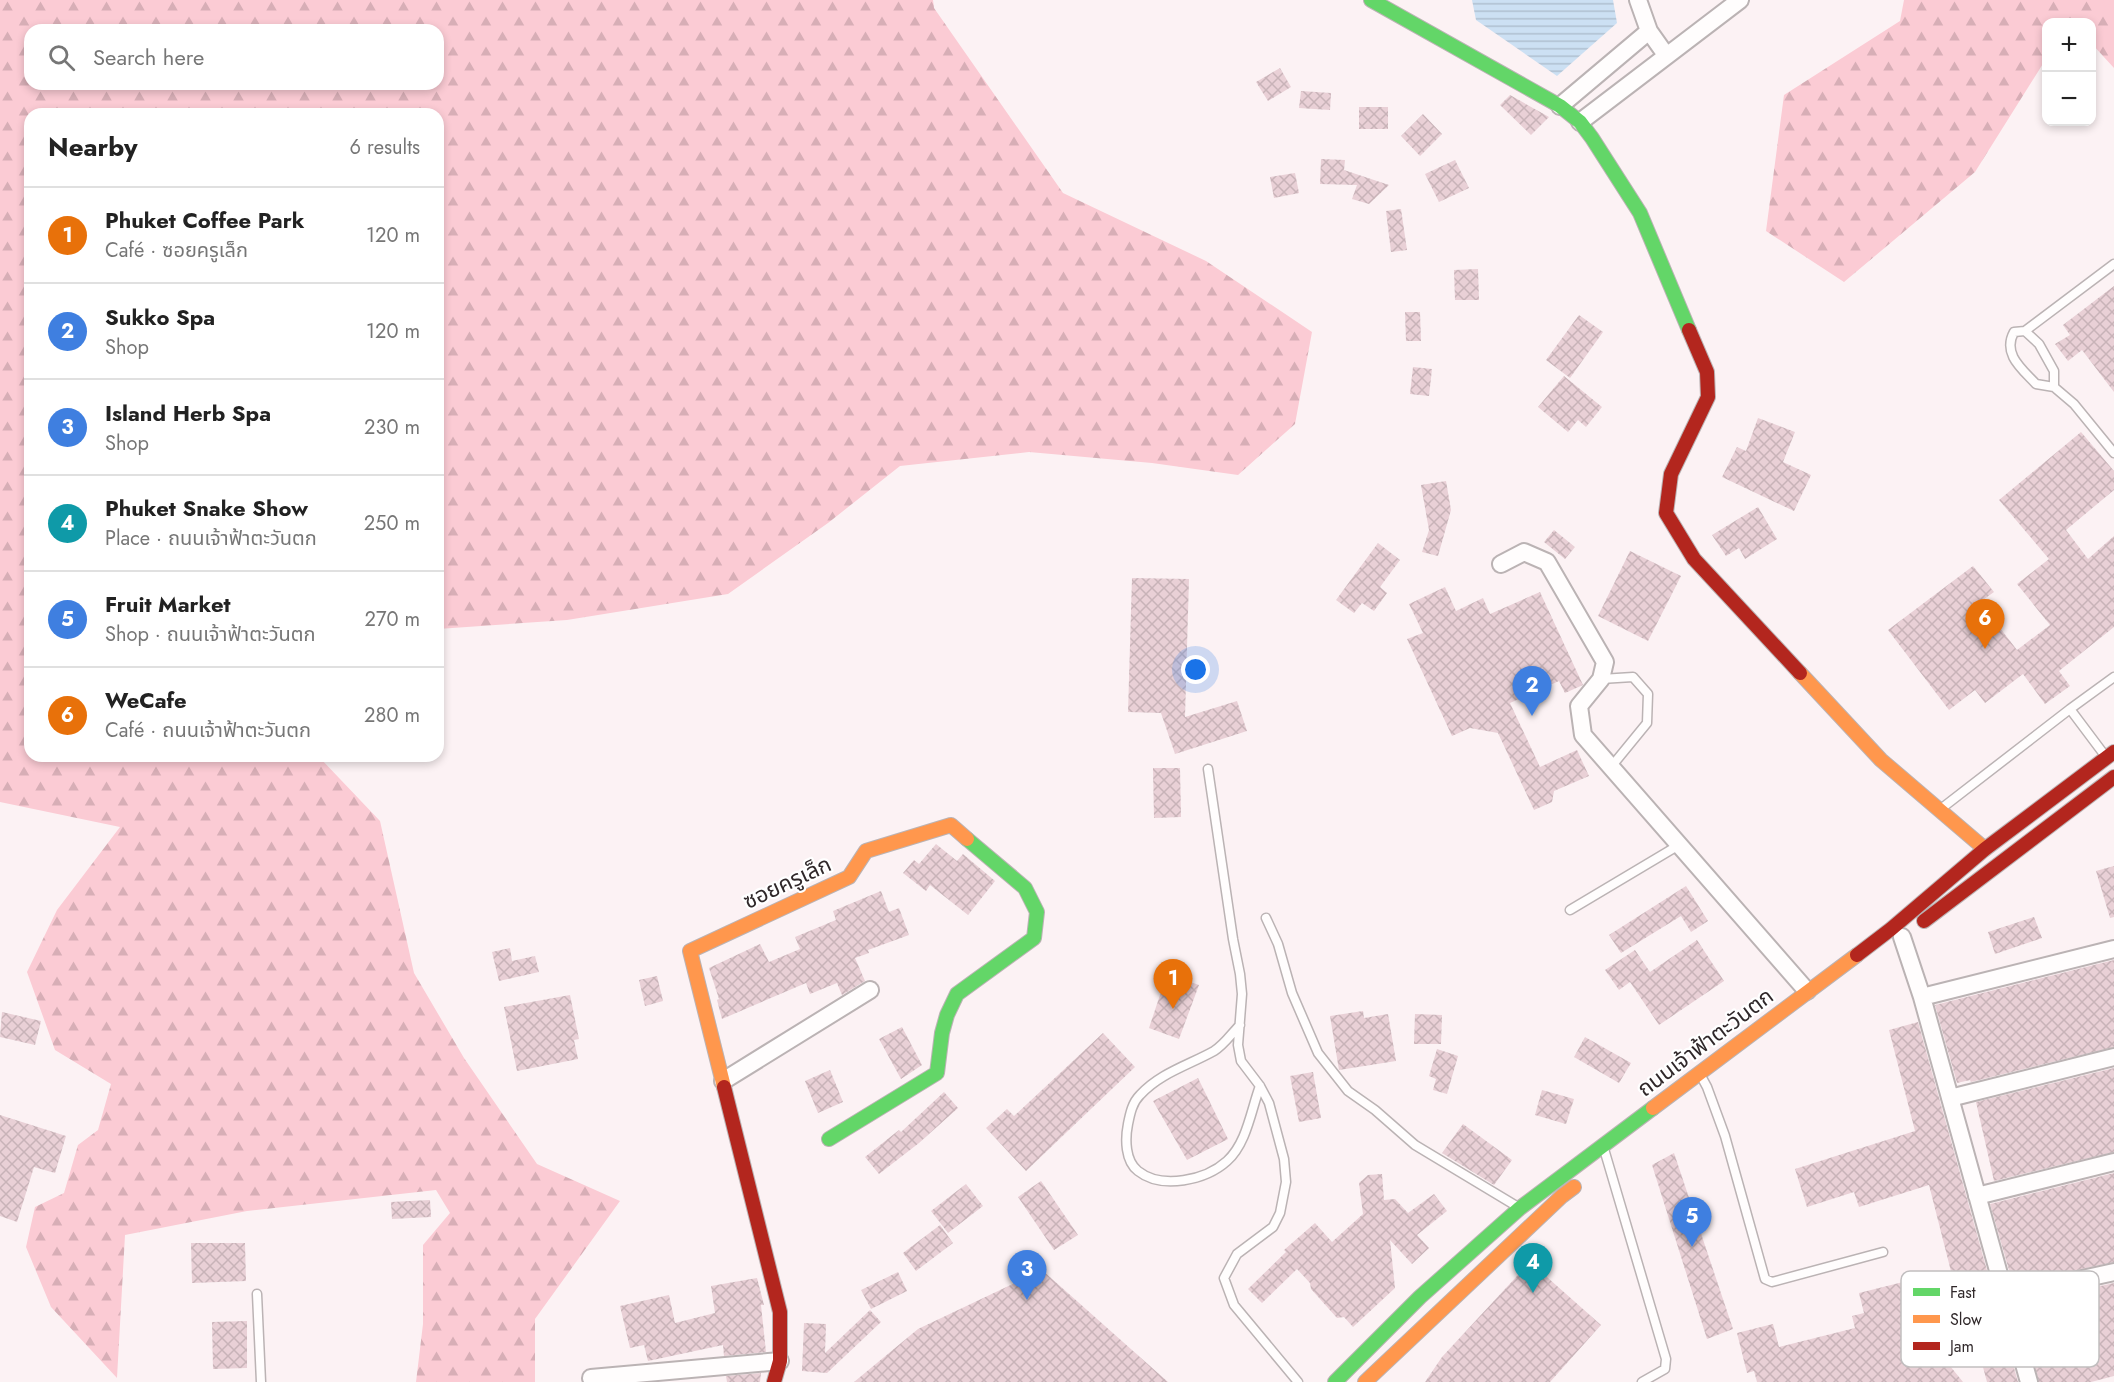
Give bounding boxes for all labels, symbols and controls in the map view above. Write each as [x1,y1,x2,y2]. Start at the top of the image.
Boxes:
map controls [2042,18,2096,126]
button: + [2042,18,2096,72]
search box [24,24,444,90]
icon: search [45,41,78,74]
text: Search here [93,41,204,73]
button: − [2042,72,2096,126]
text: Nearby [48,128,137,166]
text: 6 results [350,133,420,162]
text: Phuket Coffee Park [105,204,304,236]
text: 1 [62,221,73,250]
text: 120 m [366,221,420,250]
text: Café · ซอยครูเล็ก [105,236,248,265]
text: Sukko Spa [105,301,215,333]
text: 2 [61,317,74,346]
text: 120 m [366,317,420,346]
text: Shop [105,333,149,362]
text: Island Herb Spa [105,397,271,429]
text: 3 [61,413,74,442]
text: 230 m [364,413,420,442]
text: Shop [105,429,149,458]
text: Phuket Snake Show [105,492,308,524]
text: 4 [61,509,74,538]
text: 250 m [364,509,420,538]
text: Place · ถนนเจ้าฟ้าตะวันตก [105,524,317,553]
text: Fruit Market [105,588,231,620]
pin: 6 [1966,600,2004,649]
text: 5 [61,605,74,634]
text: 270 m [365,605,420,634]
text: Shop · ถนนเจ้าฟ้าตะวันตก [105,620,315,649]
your location [1181,655,1210,684]
pin: 2 [1512,666,1552,716]
text: WeCafe [105,684,187,716]
text: 6 [61,701,74,730]
text: 280 m [364,701,420,730]
text: Café · ถนนเจ้าฟ้าตะวันตก [105,716,311,745]
street label: ซอยครูเล็ก [738,848,836,916]
pin: 1 [1154,960,1192,1009]
street label: ถนนเจ้าฟ้าตะวันตก [1630,980,1780,1104]
pin: 5 [1672,1198,1712,1247]
pin: 4 [1514,1244,1552,1293]
pin: 3 [1008,1250,1046,1300]
legend [1901,1271,2099,1367]
text: Fast [1950,1281,1976,1304]
text: Slow [1950,1308,1982,1331]
text: Jam [1948,1335,1974,1358]

